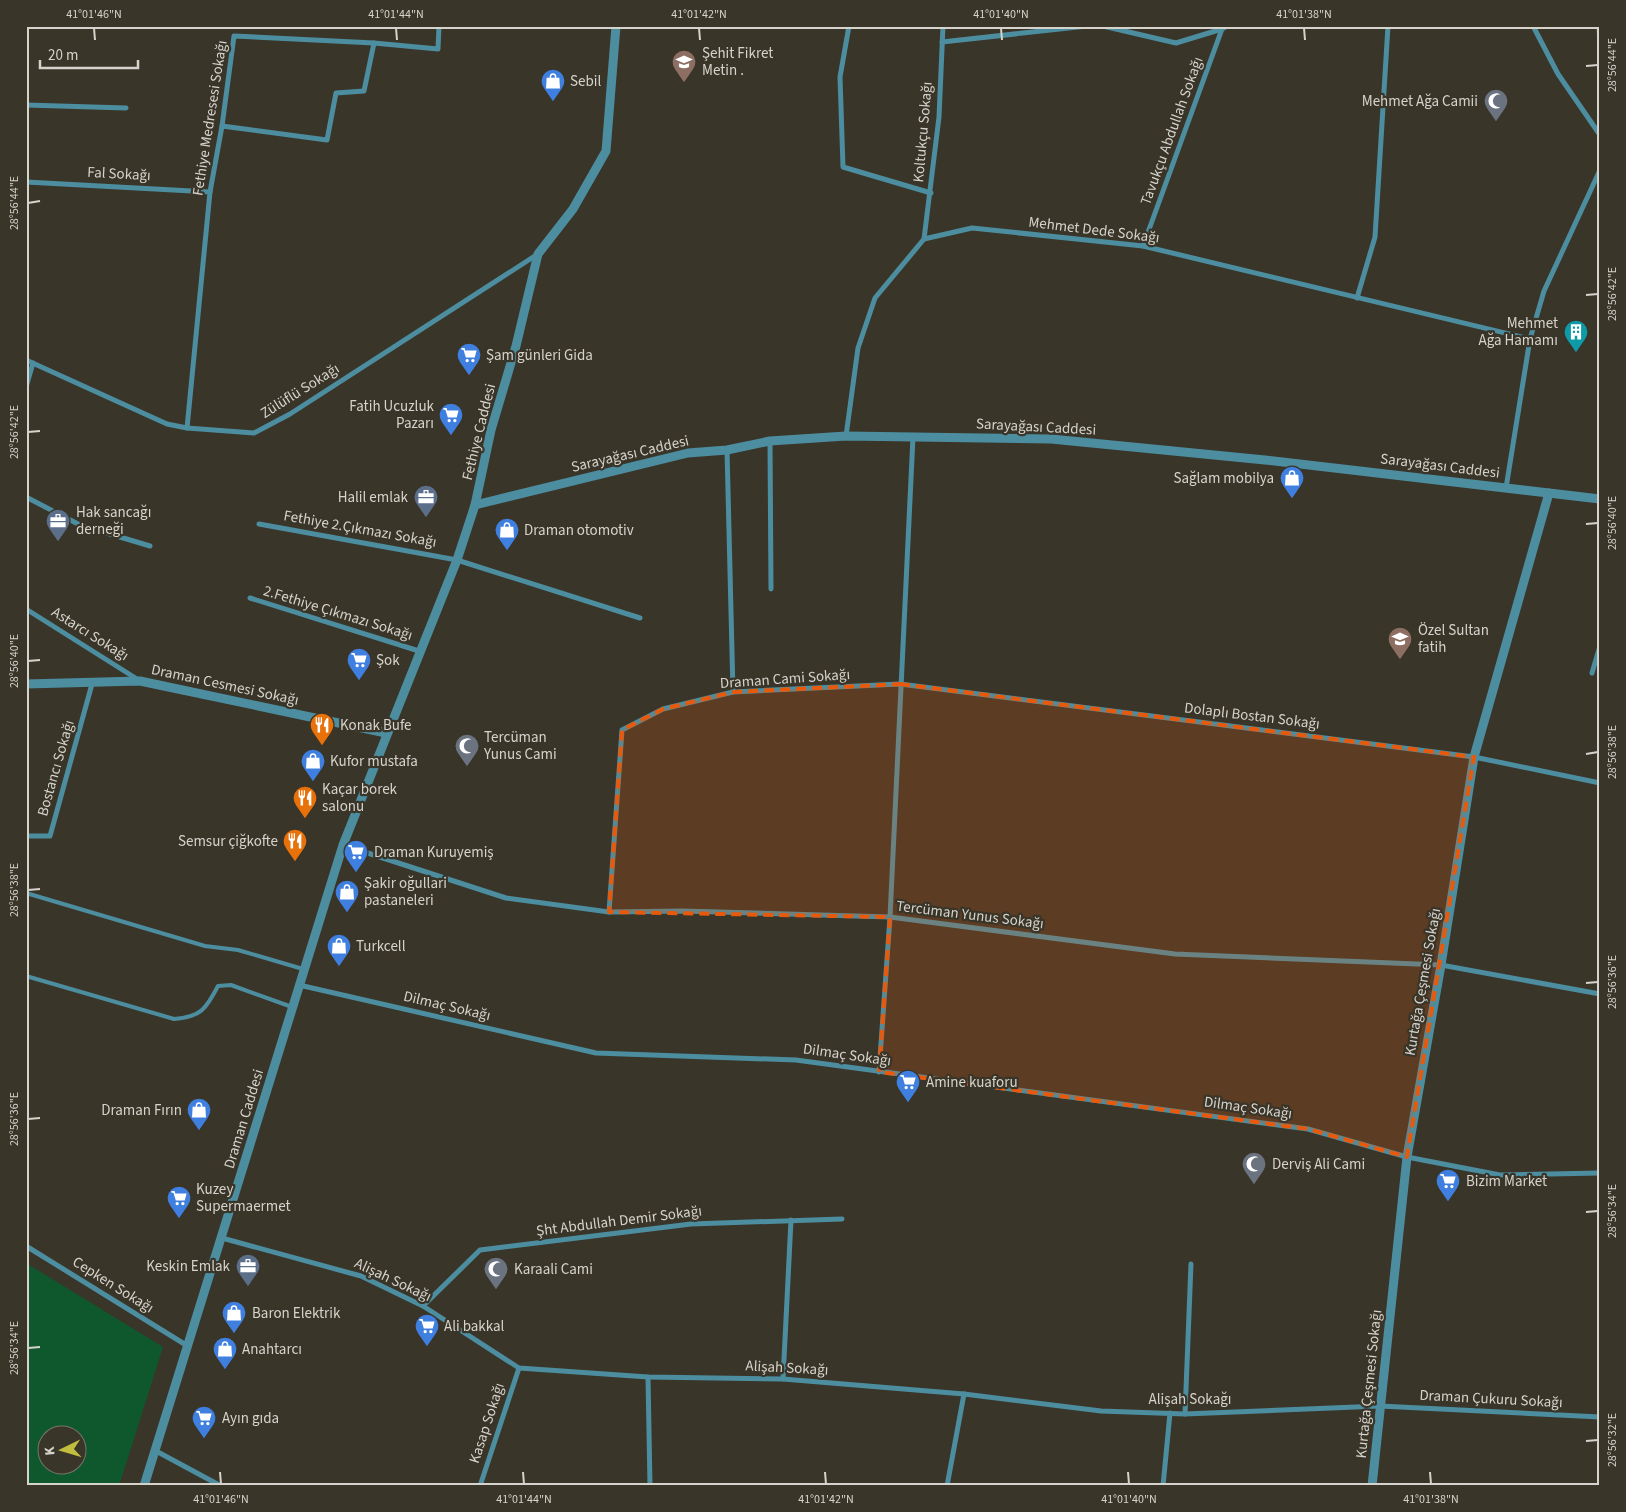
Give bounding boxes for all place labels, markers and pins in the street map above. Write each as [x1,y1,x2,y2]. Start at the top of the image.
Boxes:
place label: Şehit Fikret Metin . [702,43,773,81]
school or university icon: Şehit Fikret Metin . [671,49,697,83]
shop icon: Sebil [540,68,566,102]
place label: Sebil [570,71,601,92]
mosque icon: Mehmet Ağa Camii [1483,88,1509,122]
place label: Mehmet Ağa Camii [1362,91,1478,112]
place label: Mehmet Ağa Hamamı [1479,313,1558,351]
building icon: Mehmet Ağa Hamamı [1563,319,1589,353]
supermarket icon: Şam günleri Gida [456,342,482,376]
place label: Şam günleri Gida [486,345,593,366]
place label: Fatih Ucuzluk Pazarı [349,396,435,434]
supermarket icon: Fatih Ucuzluk Pazarı [438,402,464,436]
shop icon: Sağlam mobilya [1279,465,1305,499]
place label: Sağlam mobilya [1173,468,1274,489]
office icon: Halil emlak [413,484,439,518]
place label: Halil emlak [338,487,409,508]
place label: Hak sancağı derneği [76,502,151,540]
office icon: Hak sancağı derneği [45,508,71,542]
shop icon: Draman otomotiv [494,517,520,551]
place label: Draman otomotiv [524,520,634,541]
place label: Özel Sultan fatih [1418,620,1489,658]
school or university icon: Özel Sultan fatih [1387,626,1413,660]
supermarket icon: Şok [346,647,372,681]
place label: Şok [376,650,400,671]
restaurant icon: Konak Bufe [309,712,335,746]
place label: Konak Bufe [340,715,412,736]
place label: Tercüman Yunus Cami [483,727,557,765]
mosque icon: Tercüman Yunus Cami [454,733,480,767]
shop icon: Kufor mustafa [300,748,326,782]
place label: Kufor mustafa [330,751,418,772]
place label: Kaçar borek salonu [322,779,398,817]
restaurant icon: Kaçar borek salonu [292,785,318,819]
restaurant icon: Semsur çiğkofte [282,828,308,862]
place label: Semsur çiğkofte [178,831,278,852]
supermarket icon: Draman Kuruyemiş [343,839,369,873]
place label: Draman Kuruyemiş [374,842,494,863]
place label: Şakir oğullari pastaneleri [364,873,447,911]
shop icon: Şakir oğullari pastaneleri [334,879,360,913]
shop icon: Turkcell [326,933,352,967]
place label: Turkcell [356,936,406,957]
supermarket icon: Amine kuaforu [895,1069,921,1103]
place label: Amine kuaforu [926,1072,1018,1093]
shop icon: Draman Fırın [186,1097,212,1131]
place label: Draman Fırın [101,1100,182,1121]
mosque icon: Derviş Ali Cami [1241,1151,1267,1185]
place label: Derviş Ali Cami [1272,1154,1365,1175]
supermarket icon: Bizim Market [1435,1168,1461,1202]
place label: Bizim Market [1466,1171,1547,1192]
place label: Kuzey Supermaermet [196,1179,291,1217]
supermarket icon: Kuzey Supermaermet [166,1185,192,1219]
office icon: Keskin Emlak [235,1253,261,1287]
place label: Keskin Emlak [146,1256,231,1277]
mosque icon: Karaali Cami [483,1256,509,1290]
place label: Karaali Cami [514,1259,593,1280]
shop icon: Baron Elektrik [221,1300,247,1334]
place label: Baron Elektrik [252,1303,341,1324]
supermarket icon: Ali bakkal [414,1313,440,1347]
place label: Ali bakkal [444,1316,505,1337]
shop icon: Anahtarcı [212,1336,238,1370]
place label: Anahtarcı [242,1339,302,1360]
supermarket icon: Ayın gıda [191,1405,217,1439]
place label: Ayın gıda [222,1408,279,1429]

